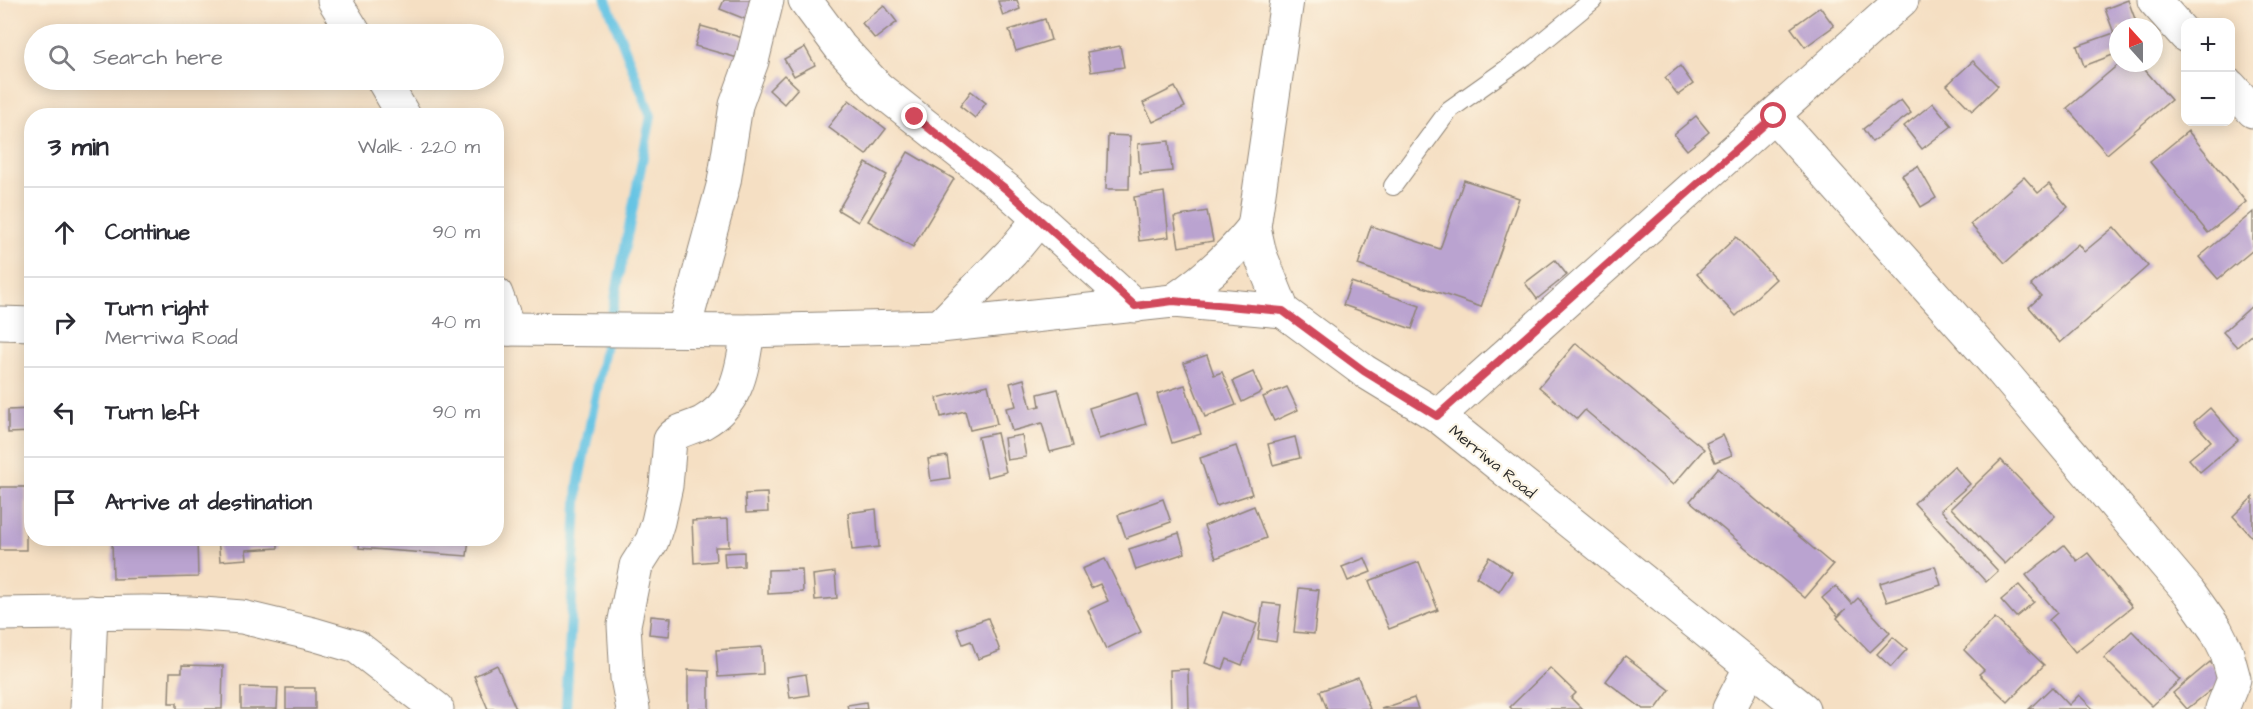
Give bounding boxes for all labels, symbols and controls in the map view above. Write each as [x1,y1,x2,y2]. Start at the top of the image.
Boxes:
north arrow [2109,18,2163,72]
map controls [2181,18,2235,126]
button: + [2181,18,2235,72]
search box [24,24,504,90]
icon: search [45,41,78,74]
text: Search here [93,42,223,73]
button: − [2181,72,2235,126]
route start [1760,102,1786,128]
route end [901,103,927,129]
text: 3 min [48,129,109,165]
text: Walk · 220 m [358,133,480,161]
icon: ahead [48,216,81,249]
text: Continue [105,217,190,248]
text: 90 m [432,218,480,246]
text: Turn right [105,293,208,324]
icon: right [48,306,81,339]
text: 40 m [430,308,480,336]
text: Merriwa Road [105,324,238,352]
icon: left [48,396,81,429]
text: Turn left [105,397,199,428]
text: 90 m [432,398,480,426]
street label: Merriwa Road [1444,420,1541,504]
icon: arrive [48,486,81,519]
text: Arrive at destination [105,487,312,518]

